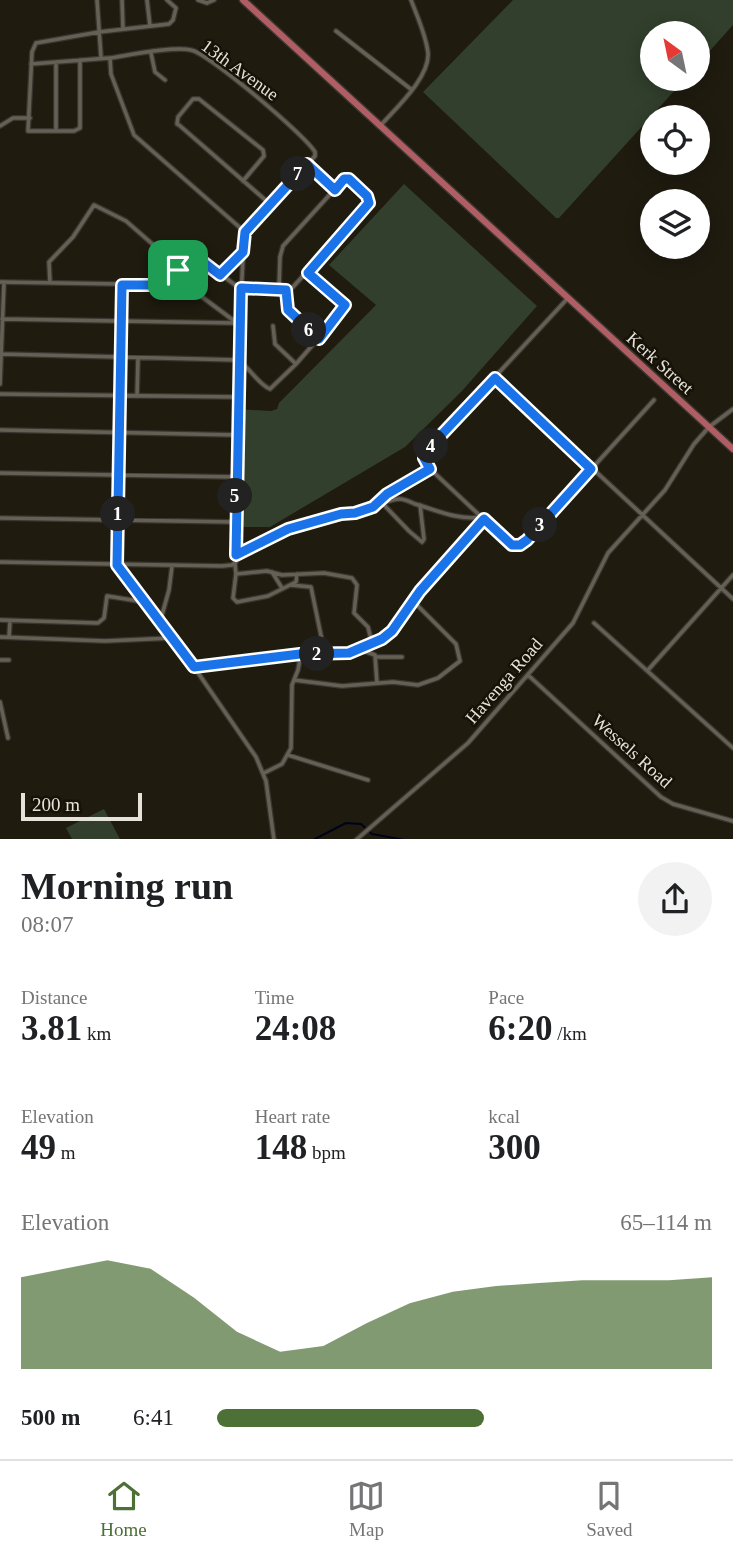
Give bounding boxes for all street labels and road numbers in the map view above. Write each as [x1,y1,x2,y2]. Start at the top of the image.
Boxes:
street label: 13th Avenue [198,35,282,105]
street label: Kerk Street [623,328,697,398]
street label: Havenga Road [462,634,546,728]
street label: Wessels Road [588,710,676,792]

